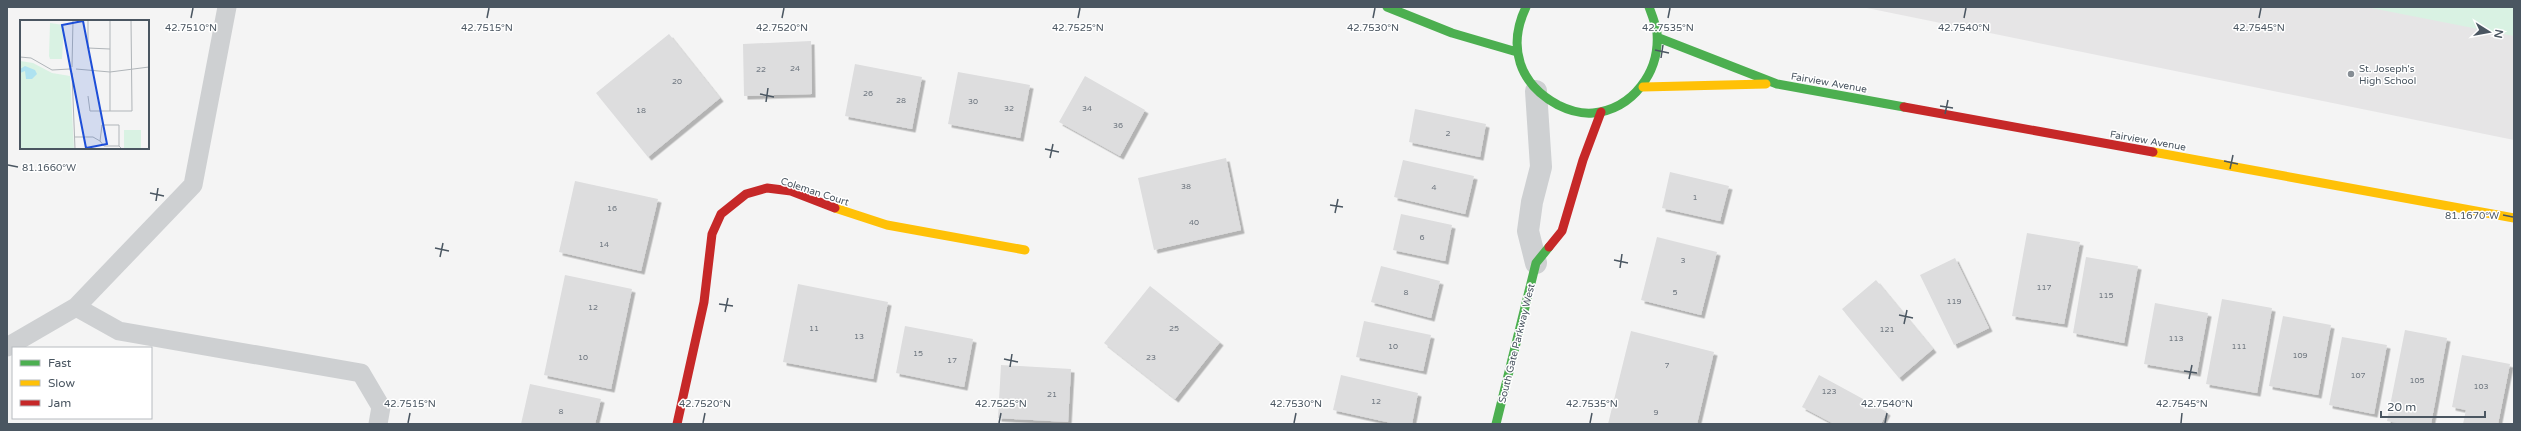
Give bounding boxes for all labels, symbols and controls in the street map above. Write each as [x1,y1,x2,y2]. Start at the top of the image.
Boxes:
north arrow [2469,12,2509,52]
inset map [20,20,149,149]
text: 42.7510°N [165,22,217,34]
text: 42.7515°N [461,22,513,34]
text: 42.7520°N [756,22,808,34]
text: 42.7525°N [1052,22,1104,34]
text: 42.7530°N [1347,22,1399,34]
text: 42.7535°N [1642,22,1694,34]
text: 42.7540°N [1938,22,1990,34]
text: 42.7545°N [2233,22,2285,34]
text: N [2491,28,2506,39]
place label: St. Joseph's High School [2359,63,2416,87]
house number: 24 [790,64,800,73]
house number: 22 [756,65,766,74]
marker: St. Joseph's High School [2346,69,2356,79]
street label: Fairview Avenue [1790,70,1868,96]
house number: 20 [672,77,682,86]
house number: 26 [863,89,873,98]
house number: 28 [896,96,906,105]
house number: 30 [968,97,978,106]
house number: 32 [1004,104,1014,113]
house number: 34 [1082,104,1092,113]
house number: 18 [636,106,646,115]
house number: 36 [1113,121,1123,130]
street label: Fairview Avenue [2109,128,2187,154]
house number: 2 [1445,129,1451,138]
text: 81.1660°W [22,162,76,174]
street label: Coleman Court [779,175,851,209]
house number: 38 [1181,182,1191,191]
house number: 4 [1431,183,1437,192]
house number: 1 [1692,193,1698,202]
house number: 16 [607,204,617,213]
text: 81.1670°W [2445,210,2499,222]
house number: 40 [1189,218,1199,227]
house number: 6 [1419,233,1425,242]
house number: 14 [599,240,609,249]
house number: 3 [1680,256,1686,265]
street label: South Gate Parkway West [1496,282,1538,404]
house number: 117 [2036,283,2052,292]
house number: 8 [1403,288,1409,297]
house number: 5 [1672,288,1678,297]
house number: 115 [2098,291,2114,300]
house number: 119 [1946,297,1962,306]
house number: 12 [588,303,598,312]
house number: 11 [809,324,819,333]
house number: 25 [1169,324,1179,333]
house number: 121 [1879,325,1895,334]
house number: 13 [854,332,864,341]
house number: 113 [2168,334,2184,343]
house number: 10 [1388,342,1398,351]
house number: 111 [2231,342,2247,351]
legend [12,347,152,419]
house number: 15 [913,349,923,358]
house number: 109 [2292,351,2308,360]
house number: 10 [578,353,588,362]
house number: 23 [1146,353,1156,362]
text: Fast [48,356,72,370]
house number: 17 [947,356,957,365]
house number: 7 [1664,361,1670,370]
house number: 107 [2350,371,2366,380]
text: Slow [48,376,75,390]
house number: 105 [2409,376,2425,385]
house number: 103 [2473,382,2489,391]
house number: 123 [1821,387,1837,396]
house number: 21 [1047,390,1057,399]
scale bar [2381,393,2485,419]
text: Jam [48,396,71,410]
house number: 12 [1371,397,1381,406]
text: 42.7515°N [384,398,436,410]
text: 42.7520°N [679,398,731,410]
text: 42.7525°N [975,398,1027,410]
text: 42.7530°N [1270,398,1322,410]
text: 42.7535°N [1566,398,1618,410]
text: 42.7540°N [1861,398,1913,410]
text: 42.7545°N [2156,398,2208,410]
text: 20 m [2387,400,2416,414]
house number: 8 [558,407,564,416]
house number: 9 [1653,408,1659,417]

